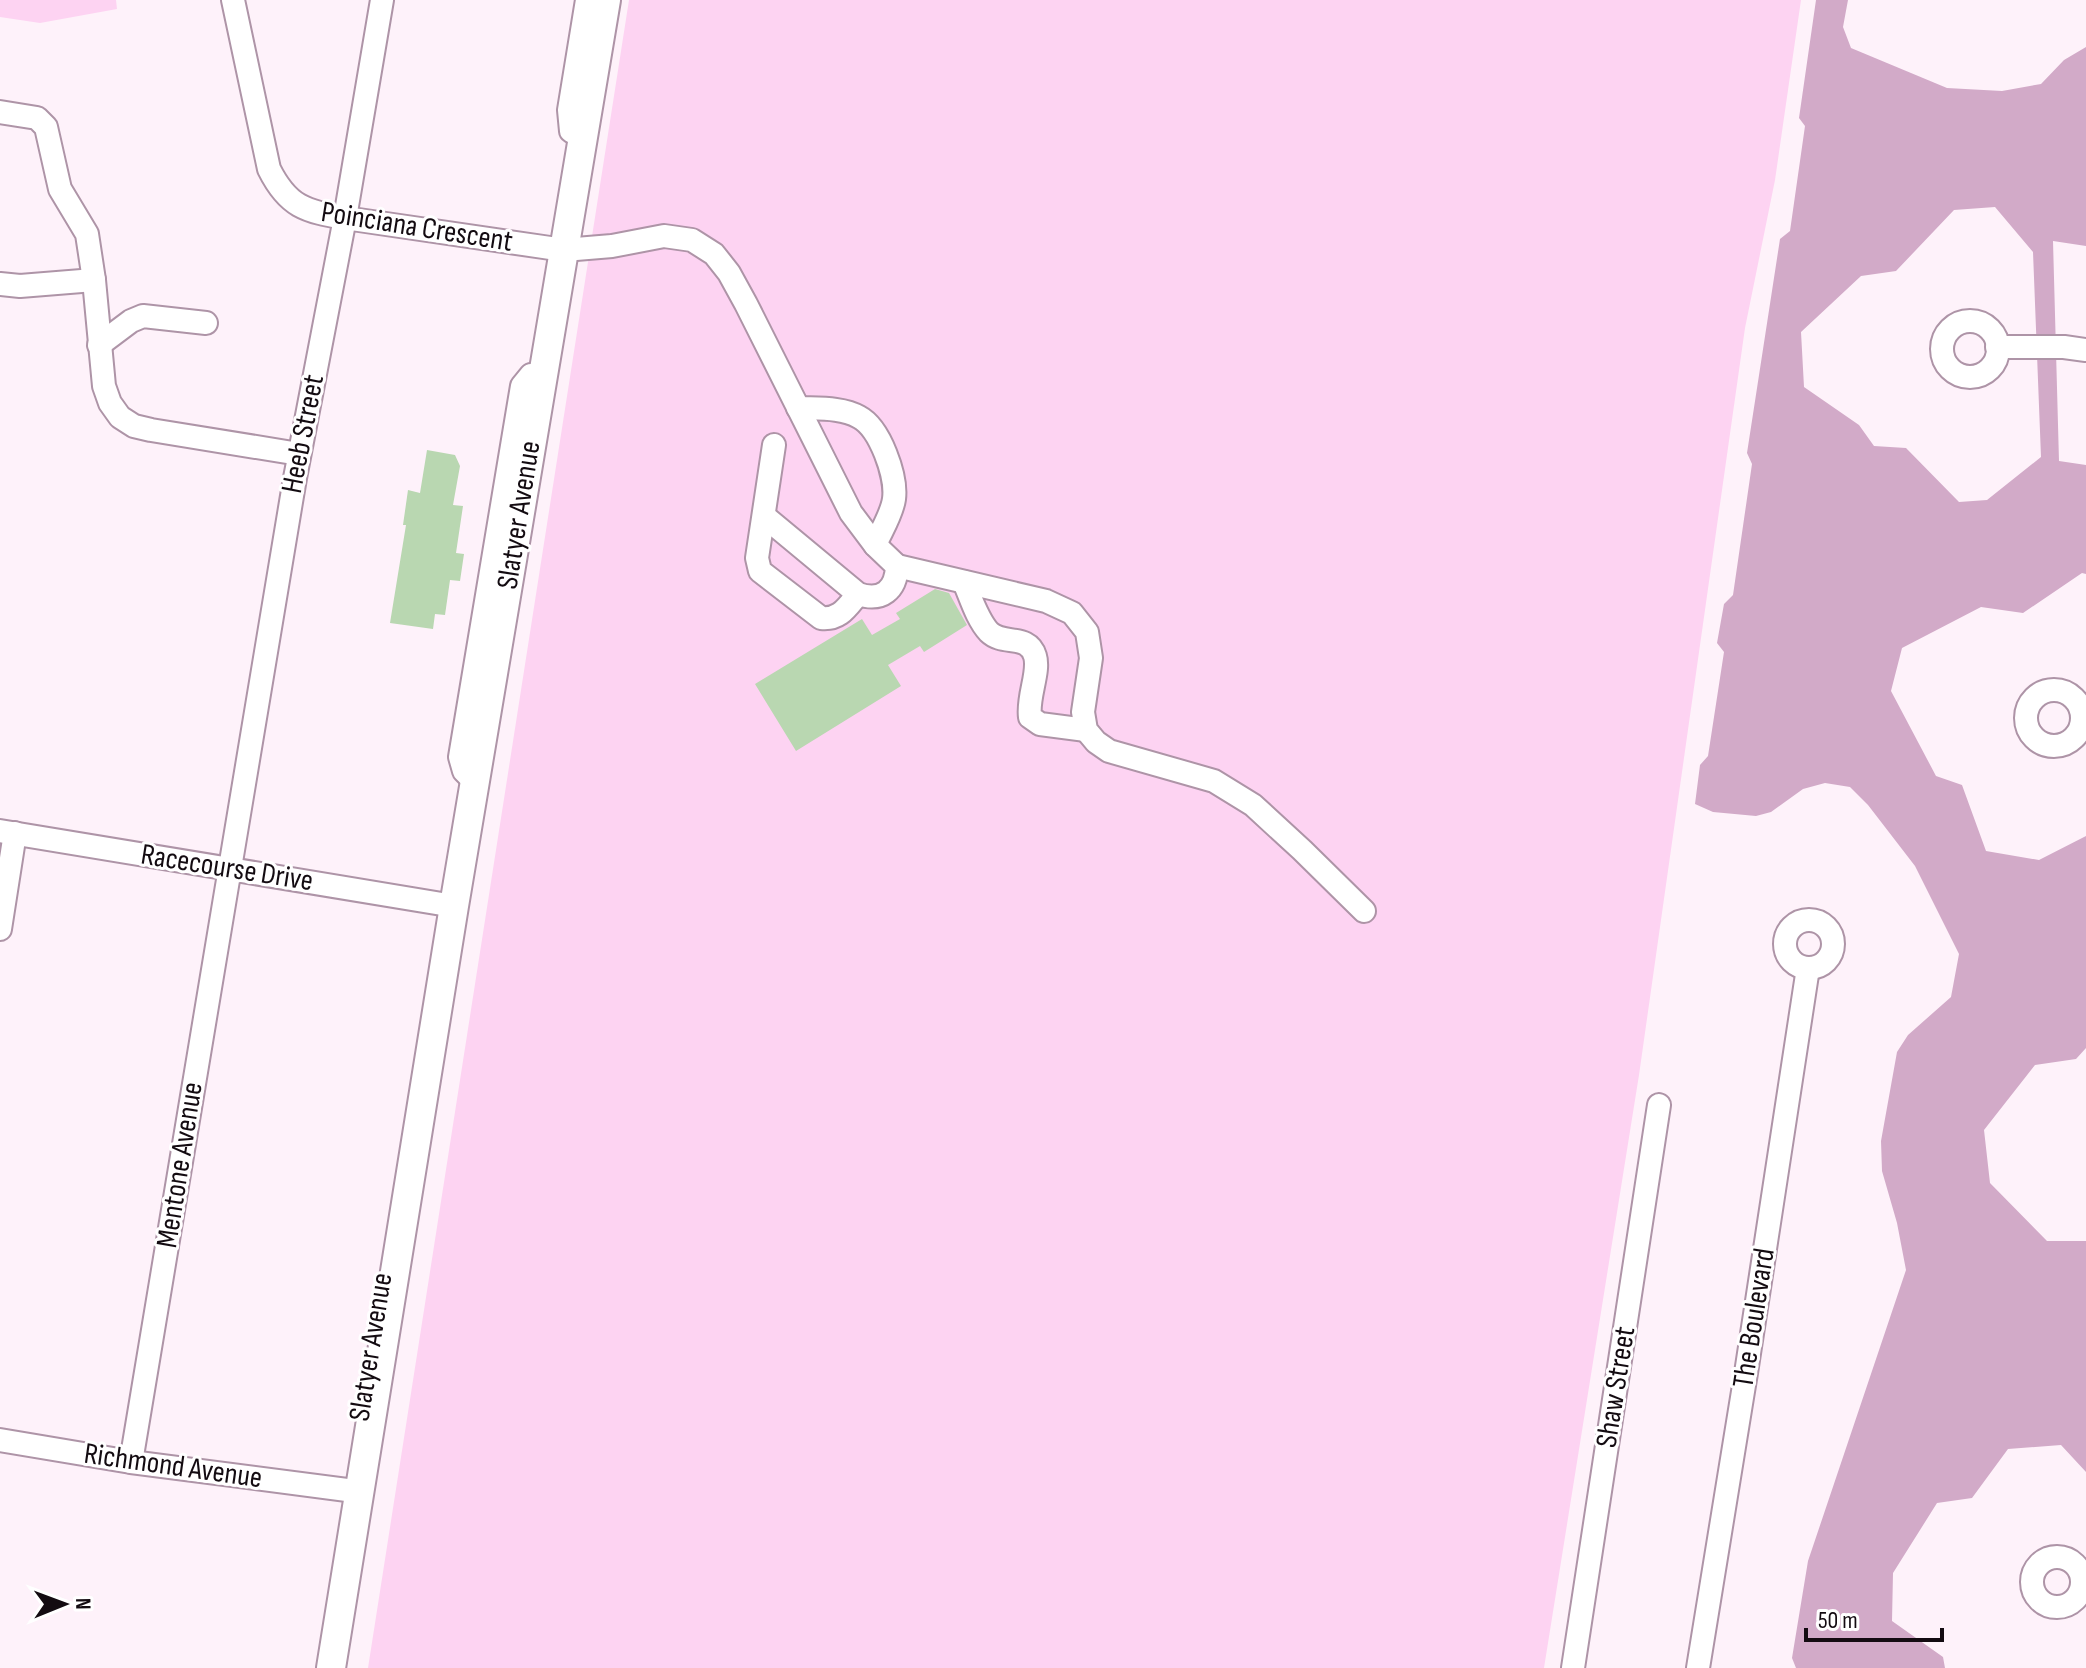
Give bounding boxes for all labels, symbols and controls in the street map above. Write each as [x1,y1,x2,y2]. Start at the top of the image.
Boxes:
street label: Poinciana Crescent [319,194,515,260]
street label: Heeb Street [274,372,332,496]
street label: Slatyer Avenue [490,438,548,592]
street label: Racecourse Drive [138,837,316,899]
street label: Mentone Avenue [149,1080,211,1250]
street label: The Boulevard [1725,1246,1783,1390]
street label: Slatyer Avenue [342,1270,400,1424]
street label: Shaw Street [1589,1324,1643,1450]
street label: Richmond Avenue [82,1436,264,1496]
north arrow [24,1564,104,1644]
scale bar [1806,1592,1942,1642]
text: N [69,1598,96,1610]
text: 50 m [1818,1606,1858,1635]

